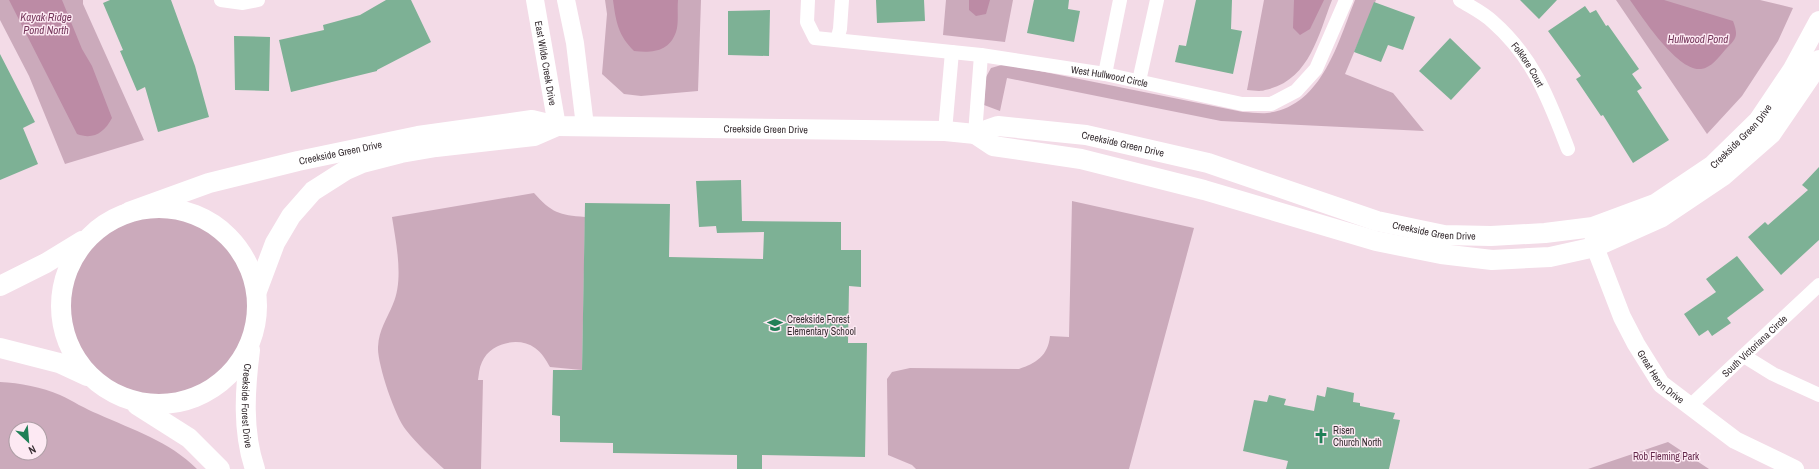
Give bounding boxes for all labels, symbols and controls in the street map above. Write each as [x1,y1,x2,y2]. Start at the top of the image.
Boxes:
water label: Kayak Ridge Pond North [20,10,72,37]
street label: East Wilde Creek Drive [532,20,559,107]
water label: Hullwood Pond [1668,32,1729,46]
street label: Folklore Court [1508,39,1547,90]
street label: West Hullwood Circle [1070,63,1150,90]
street label: Creekside Green Drive [1707,101,1775,172]
street label: Creekside Green Drive [724,122,809,136]
street label: Creekside Green Drive [1081,129,1166,160]
street label: Creekside Green Drive [298,138,383,168]
street label: Creekside Green Drive [1391,218,1476,243]
street label: South Victoriana Circle [1719,312,1790,380]
place label: Creekside Forest Elementary School [787,313,856,338]
school or university icon: Creekside Forest Elementary School [766,316,784,334]
street label: Great Heron Drive [1634,348,1687,407]
street label: Creekside Forest Drive [239,363,255,450]
north arrow [8,421,48,461]
place label: Risen Church North [1333,424,1382,449]
church icon: Risen Church North [1312,427,1330,445]
text: N [26,442,38,458]
park label: Rob Fleming Park [1633,450,1700,463]

